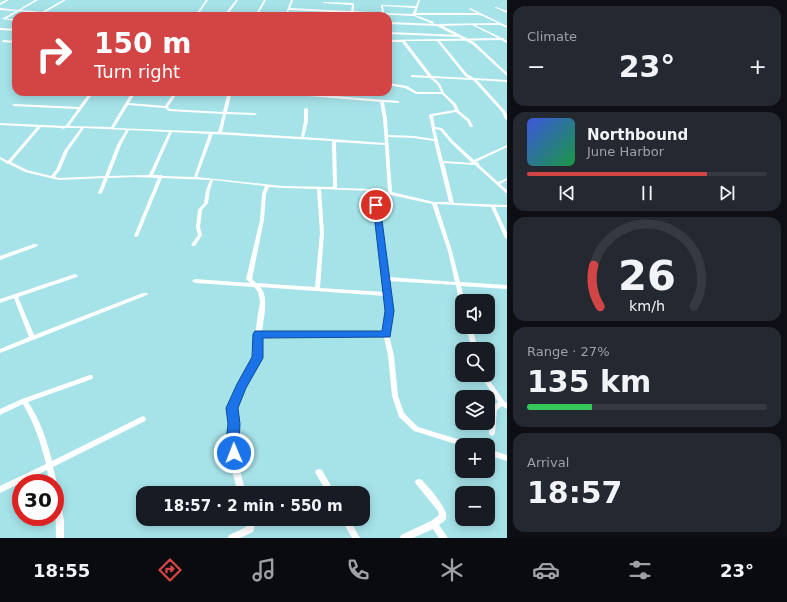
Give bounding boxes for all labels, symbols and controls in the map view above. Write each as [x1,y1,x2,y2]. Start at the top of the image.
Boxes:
text: 150 m [94,27,191,60]
icon: right [28,28,80,80]
text: Climate [527,29,577,44]
text: 23° [619,49,675,84]
text: − [527,54,545,79]
text: + [749,54,767,79]
text: Turn right [94,61,180,82]
text: Northbound [587,126,688,144]
text: June Harbor [587,144,664,159]
icon: previous [556,182,578,204]
icon: pause [636,182,658,204]
icon: next [716,182,738,204]
pin [359,188,393,222]
icon: arrive [365,194,387,216]
text: 26 [618,251,676,300]
map controls [455,294,495,526]
button: sound [455,294,495,334]
text: km/h [629,298,665,314]
button: search [455,342,495,382]
text: Range · 27% [527,344,610,359]
text: 135 km [527,364,651,399]
button: layers [455,390,495,430]
position arrow [213,432,255,474]
button: + [455,438,495,478]
text: Arrival [527,455,569,470]
speed limit sign: 30 [12,474,64,526]
text: 18:57 [527,475,623,510]
button: − [455,486,495,526]
text: 18:57 · 2 min · 550 m [163,497,343,515]
icon: directions [156,556,184,584]
icon: music [250,556,278,584]
icon: phone [344,556,372,584]
icon: climate [438,556,466,584]
icon: car [532,556,560,584]
icon: filters [626,556,654,584]
text: 18:55 [33,560,90,581]
text: 23° [720,560,754,581]

